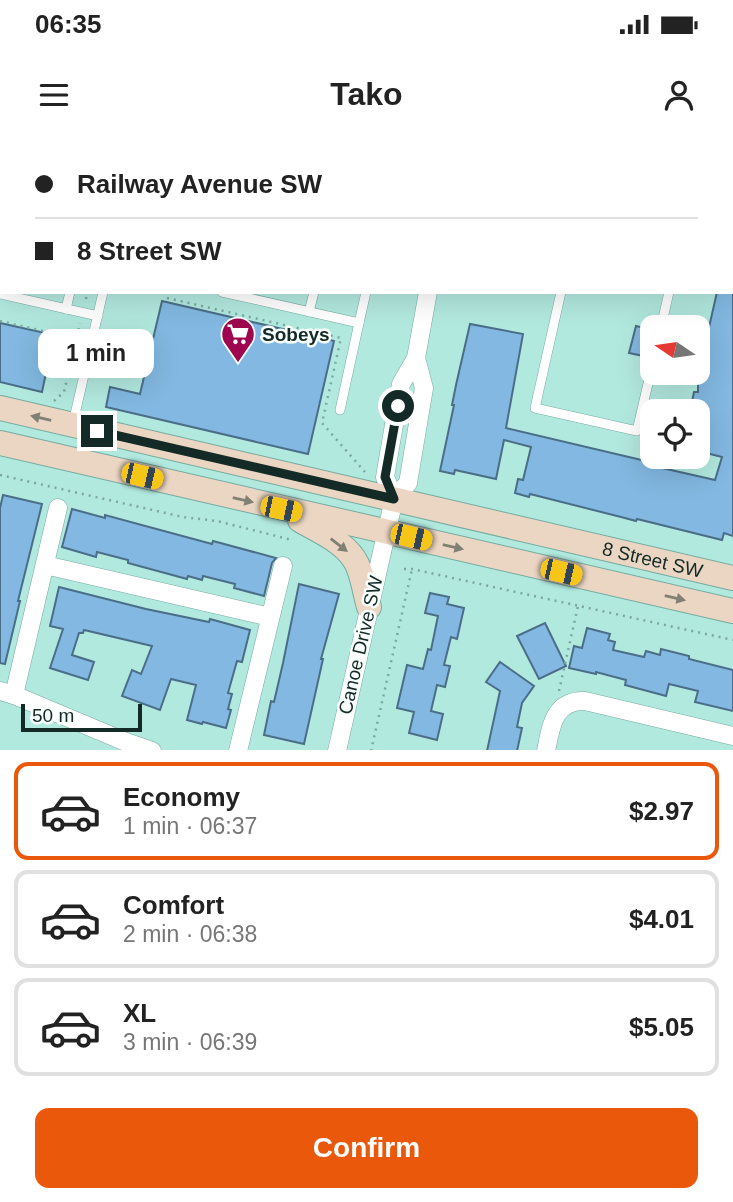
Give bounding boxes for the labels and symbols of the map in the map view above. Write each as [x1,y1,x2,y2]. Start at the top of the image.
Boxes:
supermarket icon: Sobeys [219,315,257,364]
north arrow [640,315,710,385]
place label: Sobeys [262,324,330,345]
callout: 1 min [39,330,155,378]
route start [382,390,414,422]
one-way arrow [30,412,52,423]
route end [81,415,113,447]
car [120,461,165,491]
one-way arrow [233,494,255,505]
car [259,494,304,524]
car [389,522,434,552]
one-way arrow [330,537,348,552]
street label: 8 Street SW [600,538,705,582]
one-way arrow [442,542,464,553]
car [539,557,584,587]
street label: Canoe Drive SW [334,574,387,716]
one-way arrow [664,592,686,603]
scale bar [21,702,142,733]

